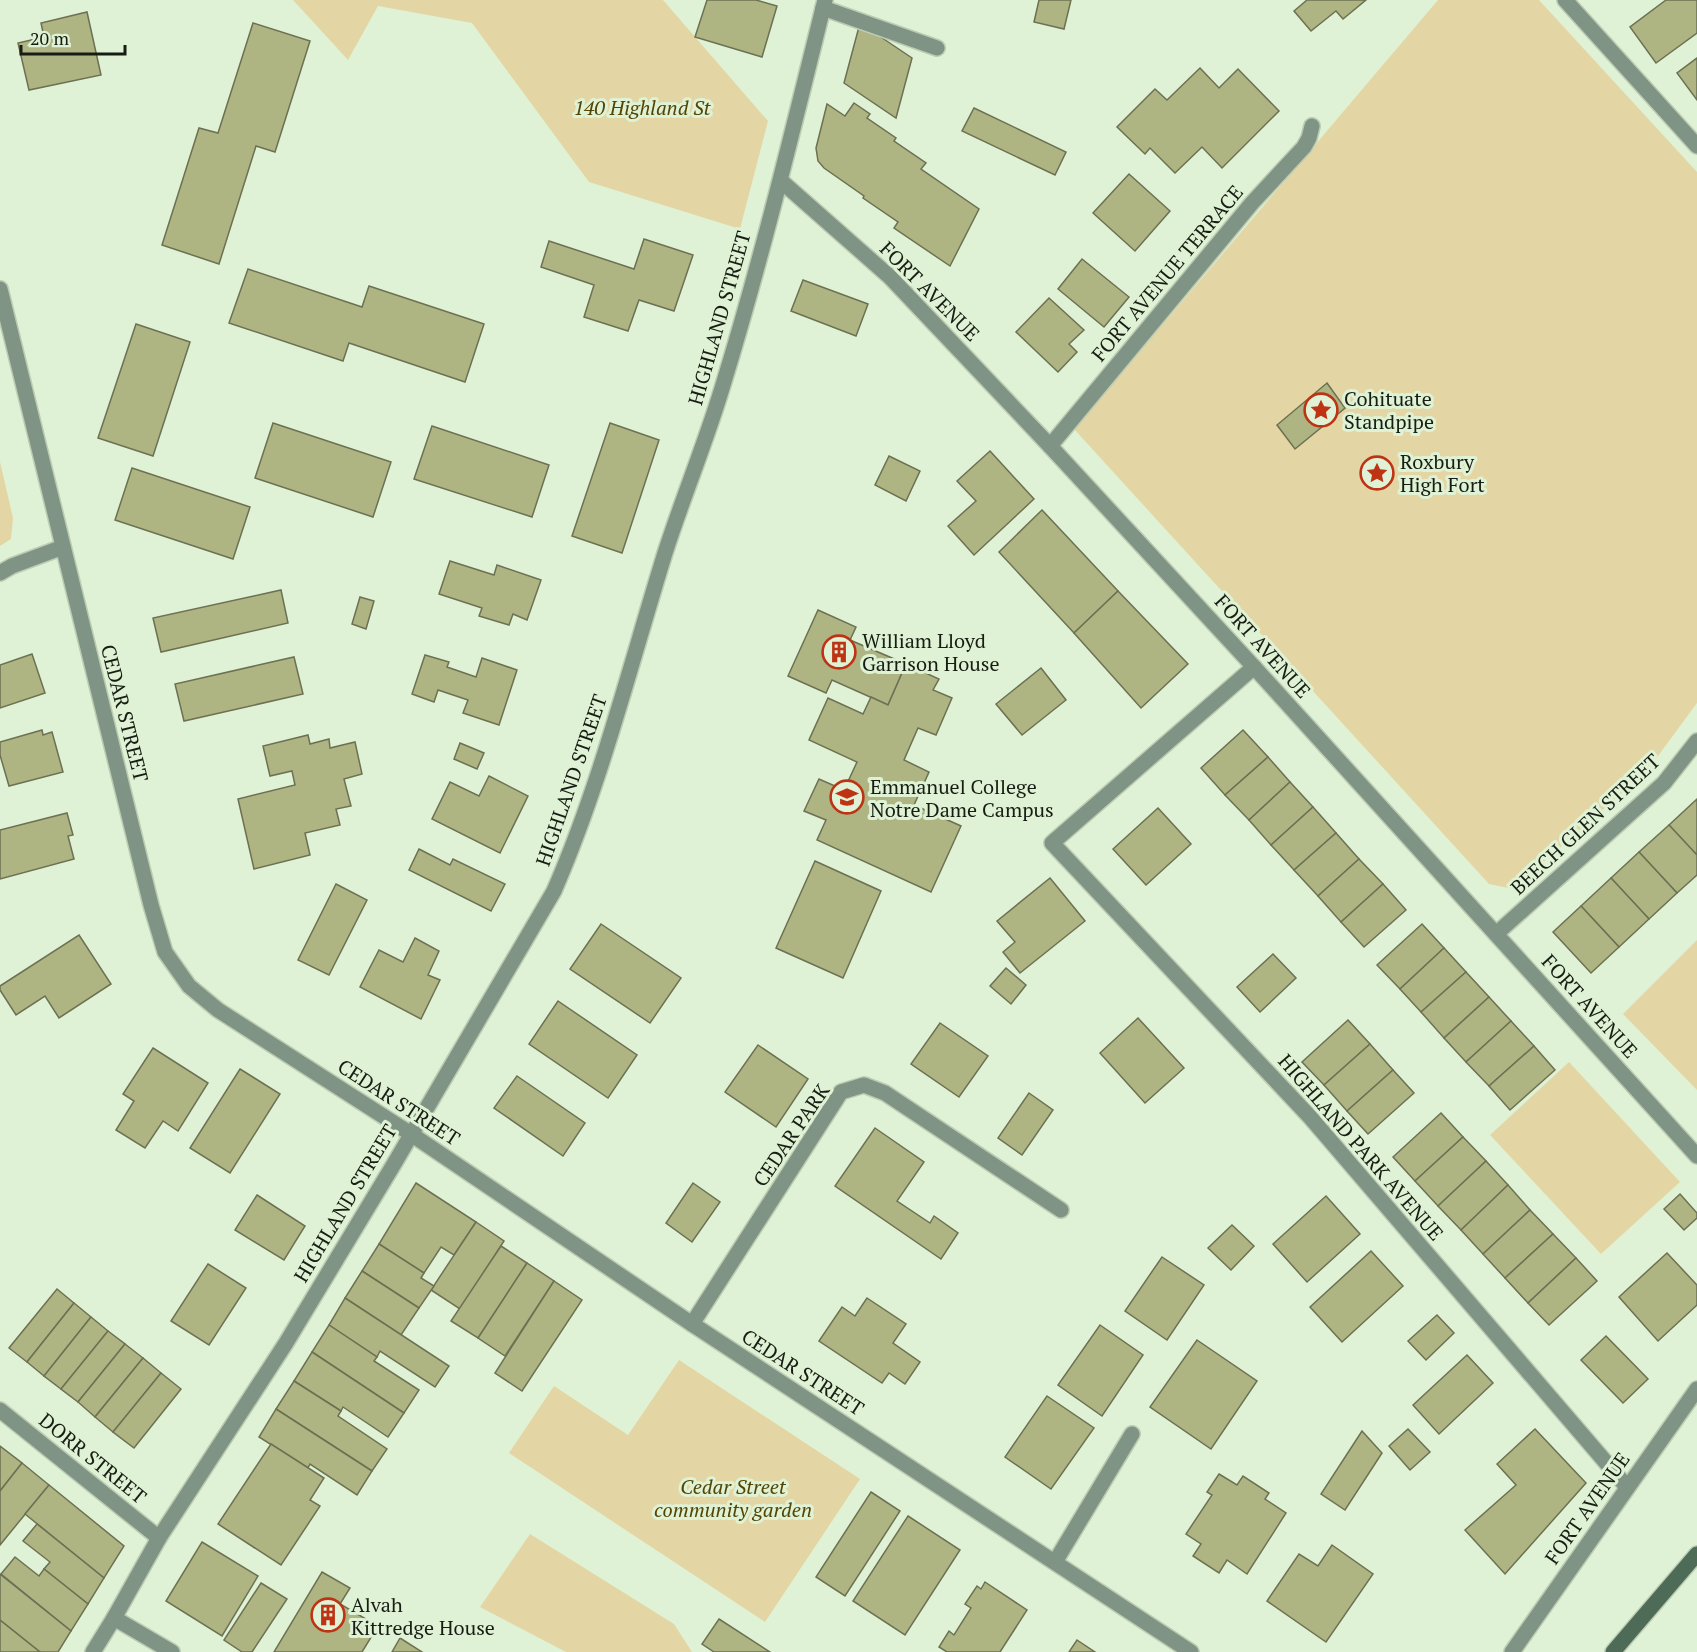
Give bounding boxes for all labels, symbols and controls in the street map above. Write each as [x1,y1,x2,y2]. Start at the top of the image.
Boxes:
scale bar [21,18,124,56]
text: 20 m [30,26,70,50]
park label: 140 Highland St [574,94,712,121]
street label: FORT AVENUE TERRACE [1085,179,1249,367]
street label: HIGHLAND STREET [681,228,757,408]
street label: FORT AVENUE [874,235,986,347]
place label: Cohituate Standpipe [1344,385,1434,435]
place icon: Cohituate Standpipe [1303,392,1339,428]
place label: Roxbury High Fort [1400,448,1485,498]
place icon: Roxbury High Fort [1359,455,1395,491]
street label: FORT AVENUE [1209,588,1317,704]
place label: William Lloyd Garrison House [862,627,1000,677]
building icon: William Lloyd Garrison House [821,634,857,670]
street label: CEDAR STREET [95,642,155,784]
street label: HIGHLAND STREET [529,691,613,869]
street label: BEECH GLEN STREET [1504,748,1666,900]
place label: Emmanuel College Notre Dame Campus [870,773,1054,823]
school or university icon: Emmanuel College Notre Dame Campus [829,779,865,815]
street label: FORT AVENUE [1536,948,1644,1064]
street label: HIGHLAND PARK AVENUE [1272,1048,1450,1246]
street label: CEDAR STREET [333,1052,465,1152]
street label: CEDAR PARK [747,1078,835,1192]
street label: HIGHLAND STREET [287,1119,403,1287]
street label: CEDAR STREET [737,1322,869,1422]
street label: DORR STREET [34,1406,152,1510]
street label: FORT AVENUE [1538,1447,1636,1569]
park label: Cedar Street community garden [654,1473,812,1523]
place label: Alvah Kittredge House [351,1591,495,1641]
building icon: Alvah Kittredge House [310,1597,346,1633]

